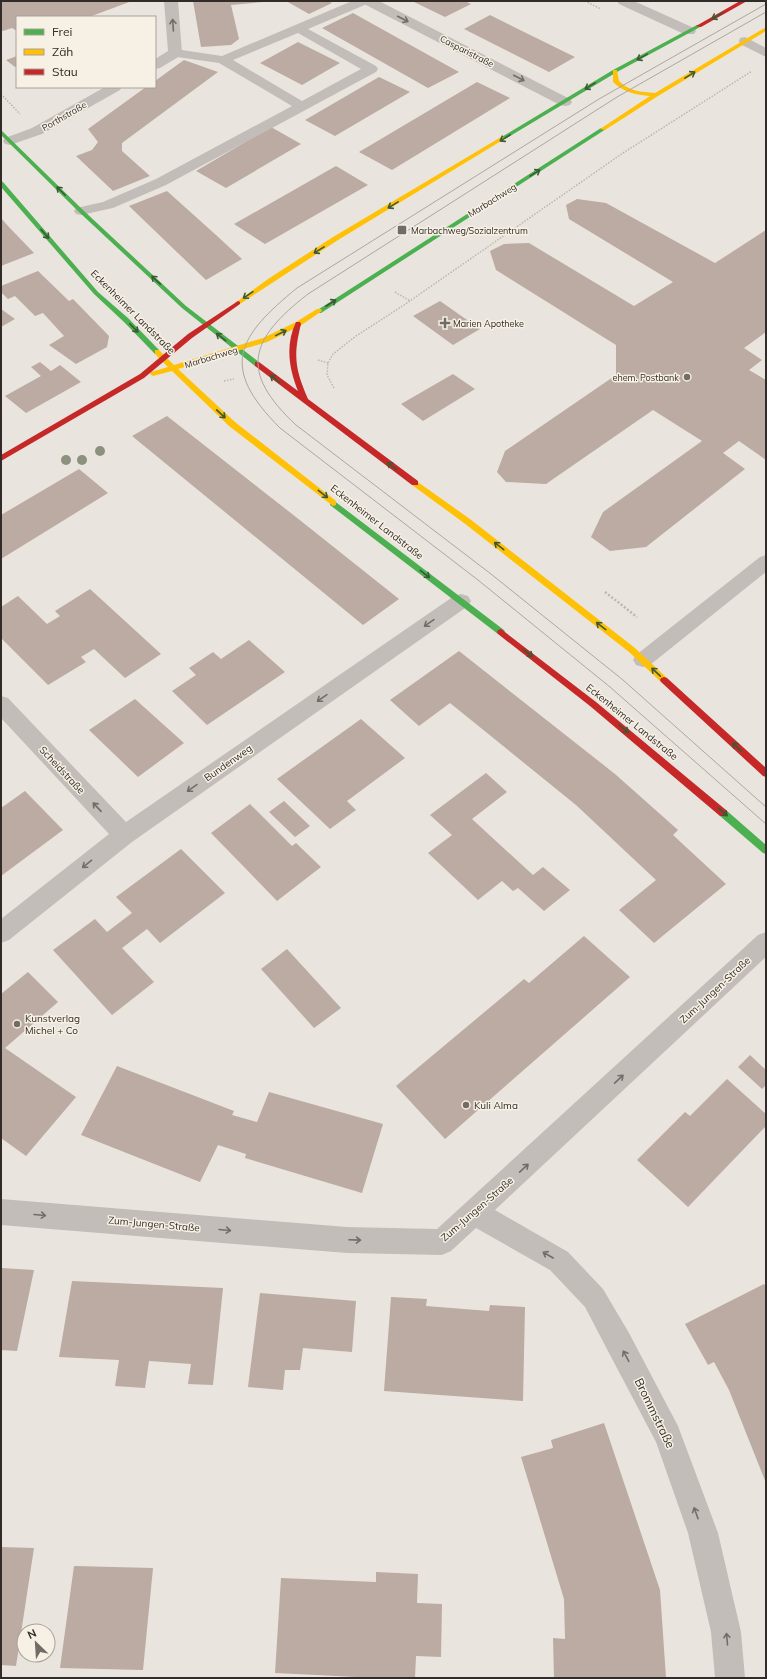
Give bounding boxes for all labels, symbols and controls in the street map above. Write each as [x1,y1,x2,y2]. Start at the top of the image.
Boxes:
one-way arrow [711,13,723,21]
legend [16,16,156,88]
one-way arrow [397,16,409,23]
one-way arrow [170,19,177,32]
text: Frei [52,24,72,39]
street label: Casparistraße [438,33,496,69]
text: Zäh [52,44,73,59]
one-way arrow [637,53,649,61]
text: Stau [52,64,78,79]
one-way arrow [684,71,695,79]
one-way arrow [513,75,525,82]
one-way arrow [584,83,596,91]
street label: Porthstraße [40,99,88,133]
one-way arrow [499,134,511,142]
one-way arrow [529,169,540,177]
street label: Marbachweg [466,181,518,219]
one-way arrow [56,186,66,196]
one-way arrow [387,201,399,209]
marker: Marbachweg/Sozialzentrum [396,224,408,236]
place label: Marbachweg/Sozialzentrum [411,225,528,236]
one-way arrow [40,229,50,239]
one-way arrow [313,246,324,254]
street label: Eckenheimer Landstraße [88,267,178,357]
one-way arrow [151,275,161,285]
one-way arrow [243,291,254,299]
one-way arrow [326,299,337,307]
marker: Marien Apotheke [440,318,450,328]
place label: Marien Apotheke [453,318,524,329]
one-way arrow [129,323,139,333]
one-way arrow [275,329,287,336]
one-way arrow [216,333,227,341]
street label: Marbachweg [183,344,239,370]
place label: ehem. Postbank [613,372,679,383]
marker: ehem. Postbank [682,372,692,382]
one-way arrow [269,374,280,383]
one-way arrow [215,409,226,418]
one-way arrow [387,461,398,470]
street label: Eckenheimer Landstraße [328,482,426,562]
one-way arrow [317,490,328,498]
one-way arrow [493,542,504,550]
one-way arrow [420,569,431,578]
one-way arrow [424,619,435,627]
one-way arrow [596,622,607,630]
one-way arrow [523,649,534,658]
one-way arrow [651,667,661,677]
street label: Eckenheimer Landstraße [583,681,681,763]
one-way arrow [317,694,328,702]
one-way arrow [618,724,629,733]
street label: Bundenweg [201,742,255,784]
one-way arrow [732,742,742,751]
street label: Scheidstraße [37,743,87,797]
one-way arrow [187,784,198,792]
one-way arrow [92,802,102,812]
one-way arrow [718,808,728,817]
one-way arrow [82,860,93,869]
street label: Zum-Jungen-Straße [677,954,753,1026]
place label: Kunstverlag Michel + Co [25,1012,80,1037]
marker: Kunstverlag Michel + Co [12,1019,22,1029]
one-way arrow [614,1074,624,1084]
place label: Kuli Alma [474,1099,518,1112]
marker: Kuli Alma [461,1100,471,1110]
one-way arrow [519,1163,529,1172]
street label: Zum-Jungen-Straße [438,1174,516,1244]
one-way arrow [33,1211,46,1218]
street label: Zum-Jungen-Straße [108,1214,200,1234]
one-way arrow [218,1226,231,1233]
one-way arrow [348,1236,361,1244]
one-way arrow [542,1251,554,1258]
one-way arrow [622,1350,629,1362]
street label: Brommstraße [632,1376,678,1450]
one-way arrow [691,1508,699,1520]
north arrow [16,1623,56,1663]
text: N [25,1626,38,1642]
one-way arrow [723,1633,730,1646]

